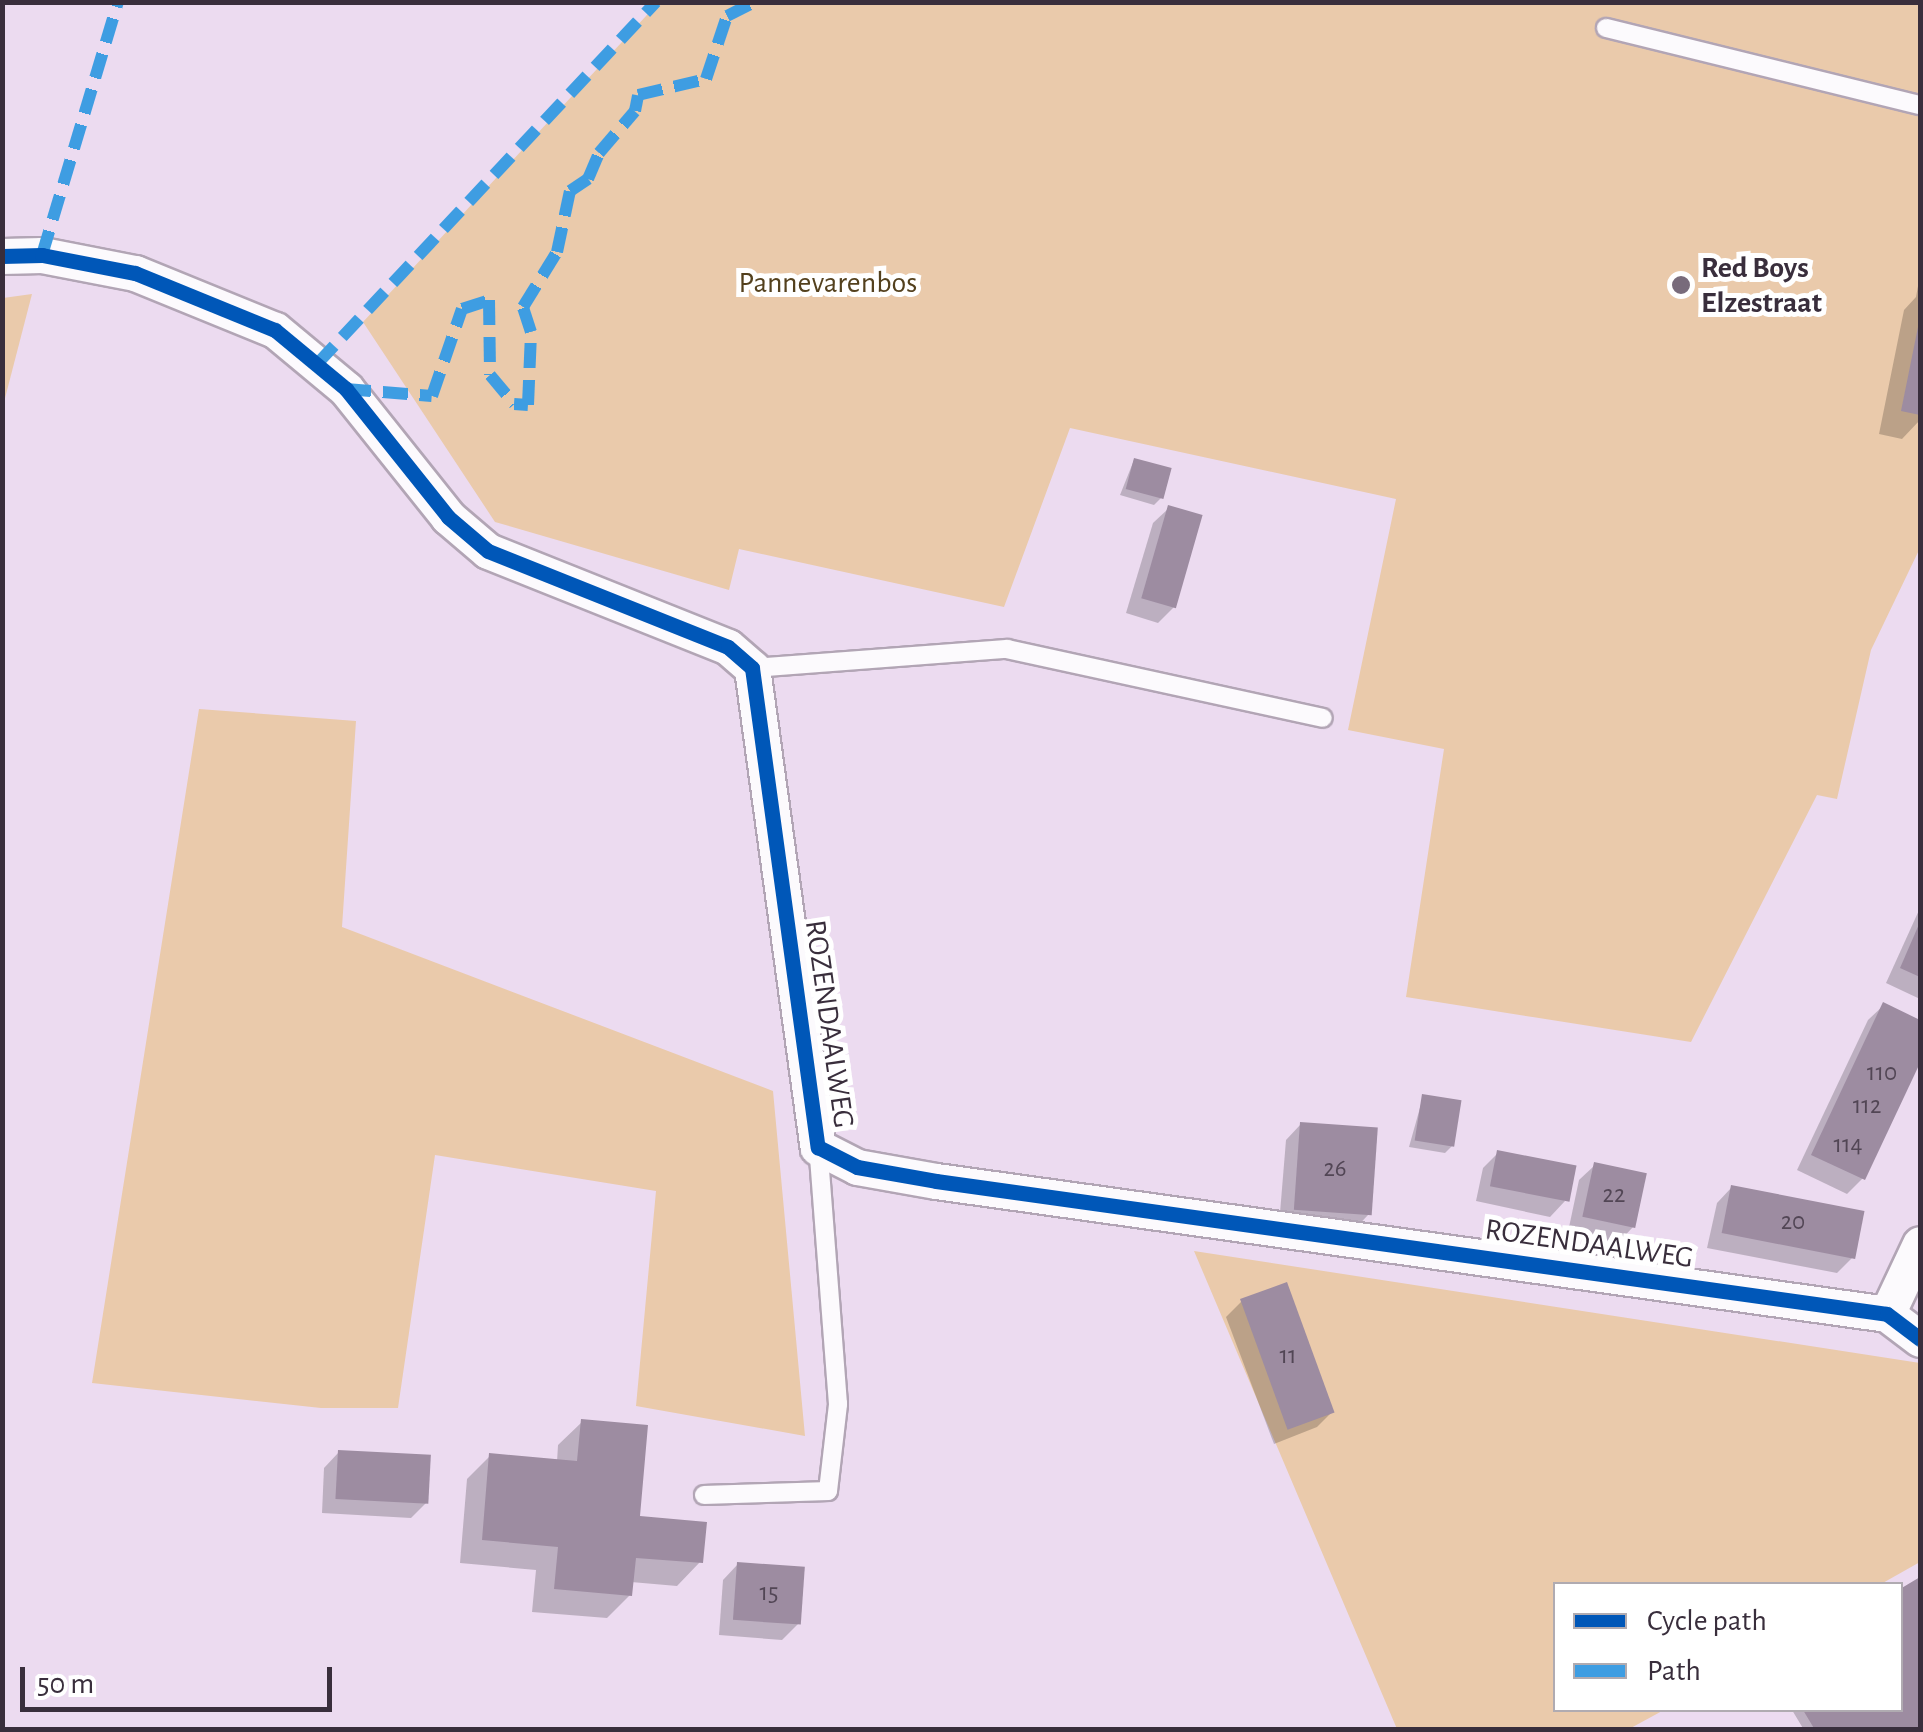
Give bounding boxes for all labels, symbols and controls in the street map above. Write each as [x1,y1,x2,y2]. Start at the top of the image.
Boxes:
place label: Red Boys Elzestraat [1701,250,1822,320]
park label: Pannevarenbos [739,265,917,301]
marker: Red Boys Elzestraat [1670,274,1692,296]
street label: ROZENDAALWEG [797,918,861,1130]
house number: 110 [1867,1058,1897,1088]
house number: 112 [1853,1091,1881,1121]
house number: 114 [1833,1130,1863,1160]
house number: 26 [1323,1154,1347,1184]
house number: 22 [1603,1180,1625,1210]
house number: 20 [1781,1207,1805,1237]
street label: ROZENDAALWEG [1483,1212,1695,1276]
house number: 11 [1279,1341,1297,1371]
house number: 15 [759,1578,779,1608]
legend [1553,1582,1903,1712]
text: Cycle path [1647,1606,1767,1636]
scale bar [25,1647,338,1709]
text: Path [1647,1656,1701,1686]
text: 50 m [37,1669,94,1699]

